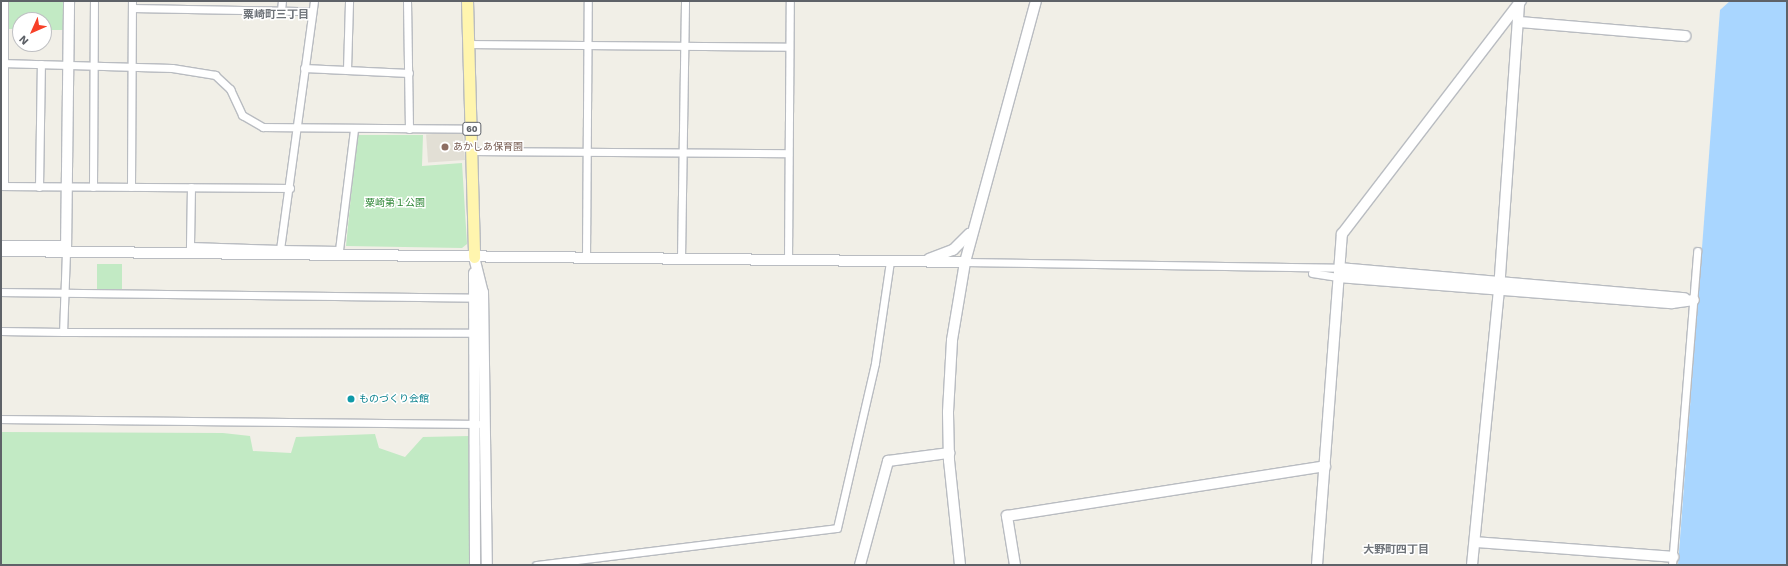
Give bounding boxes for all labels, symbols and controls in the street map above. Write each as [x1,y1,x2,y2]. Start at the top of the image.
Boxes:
district label: 粟崎町三丁目 [243,8,309,22]
north arrow [12,12,52,52]
text: N [16,33,31,48]
road number: 60 [462,122,482,136]
place label: あかしあ保育園 [453,141,523,153]
marker: あかしあ保育園 [440,142,450,152]
park label: 粟崎第１公園 [365,197,425,209]
place label: ものづくり会館 [359,393,429,405]
marker: ものづくり会館 [346,394,356,404]
district label: 大野町四丁目 [1363,543,1429,557]

